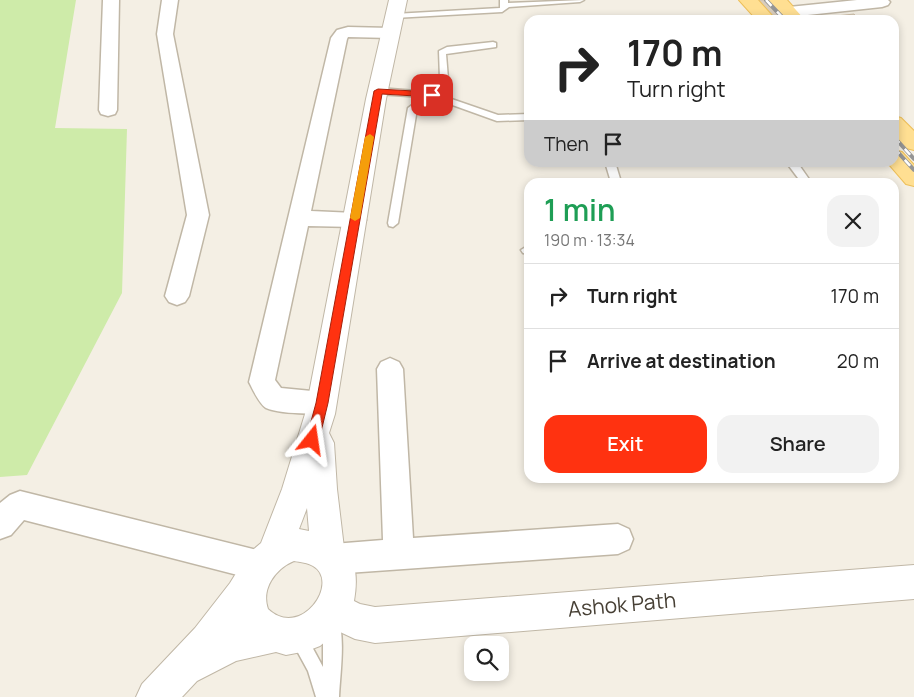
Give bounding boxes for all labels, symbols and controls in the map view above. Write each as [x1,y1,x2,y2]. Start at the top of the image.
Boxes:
text: 170 m [627,29,723,77]
icon: right [544,35,609,100]
pin [411,74,453,116]
text: Turn right [627,74,725,104]
icon: arrive [418,81,446,109]
icon: arrive [599,130,627,158]
text: Then [544,131,589,157]
text: 1 min [544,189,616,230]
button: close [827,195,879,247]
text: 190 m · 13:34 [544,229,635,251]
icon: right [544,282,572,310]
text: Turn right [587,283,677,309]
text: 170 m [831,283,879,309]
icon: arrive [544,347,572,375]
text: Arrive at destination [587,348,776,374]
text: 20 m [837,348,879,374]
position arrow [285,413,337,465]
button: Exit [544,415,707,473]
button: Share [717,415,879,473]
street label: Ashok Path [567,585,677,623]
map controls [464,636,509,681]
button: search [464,636,509,681]

